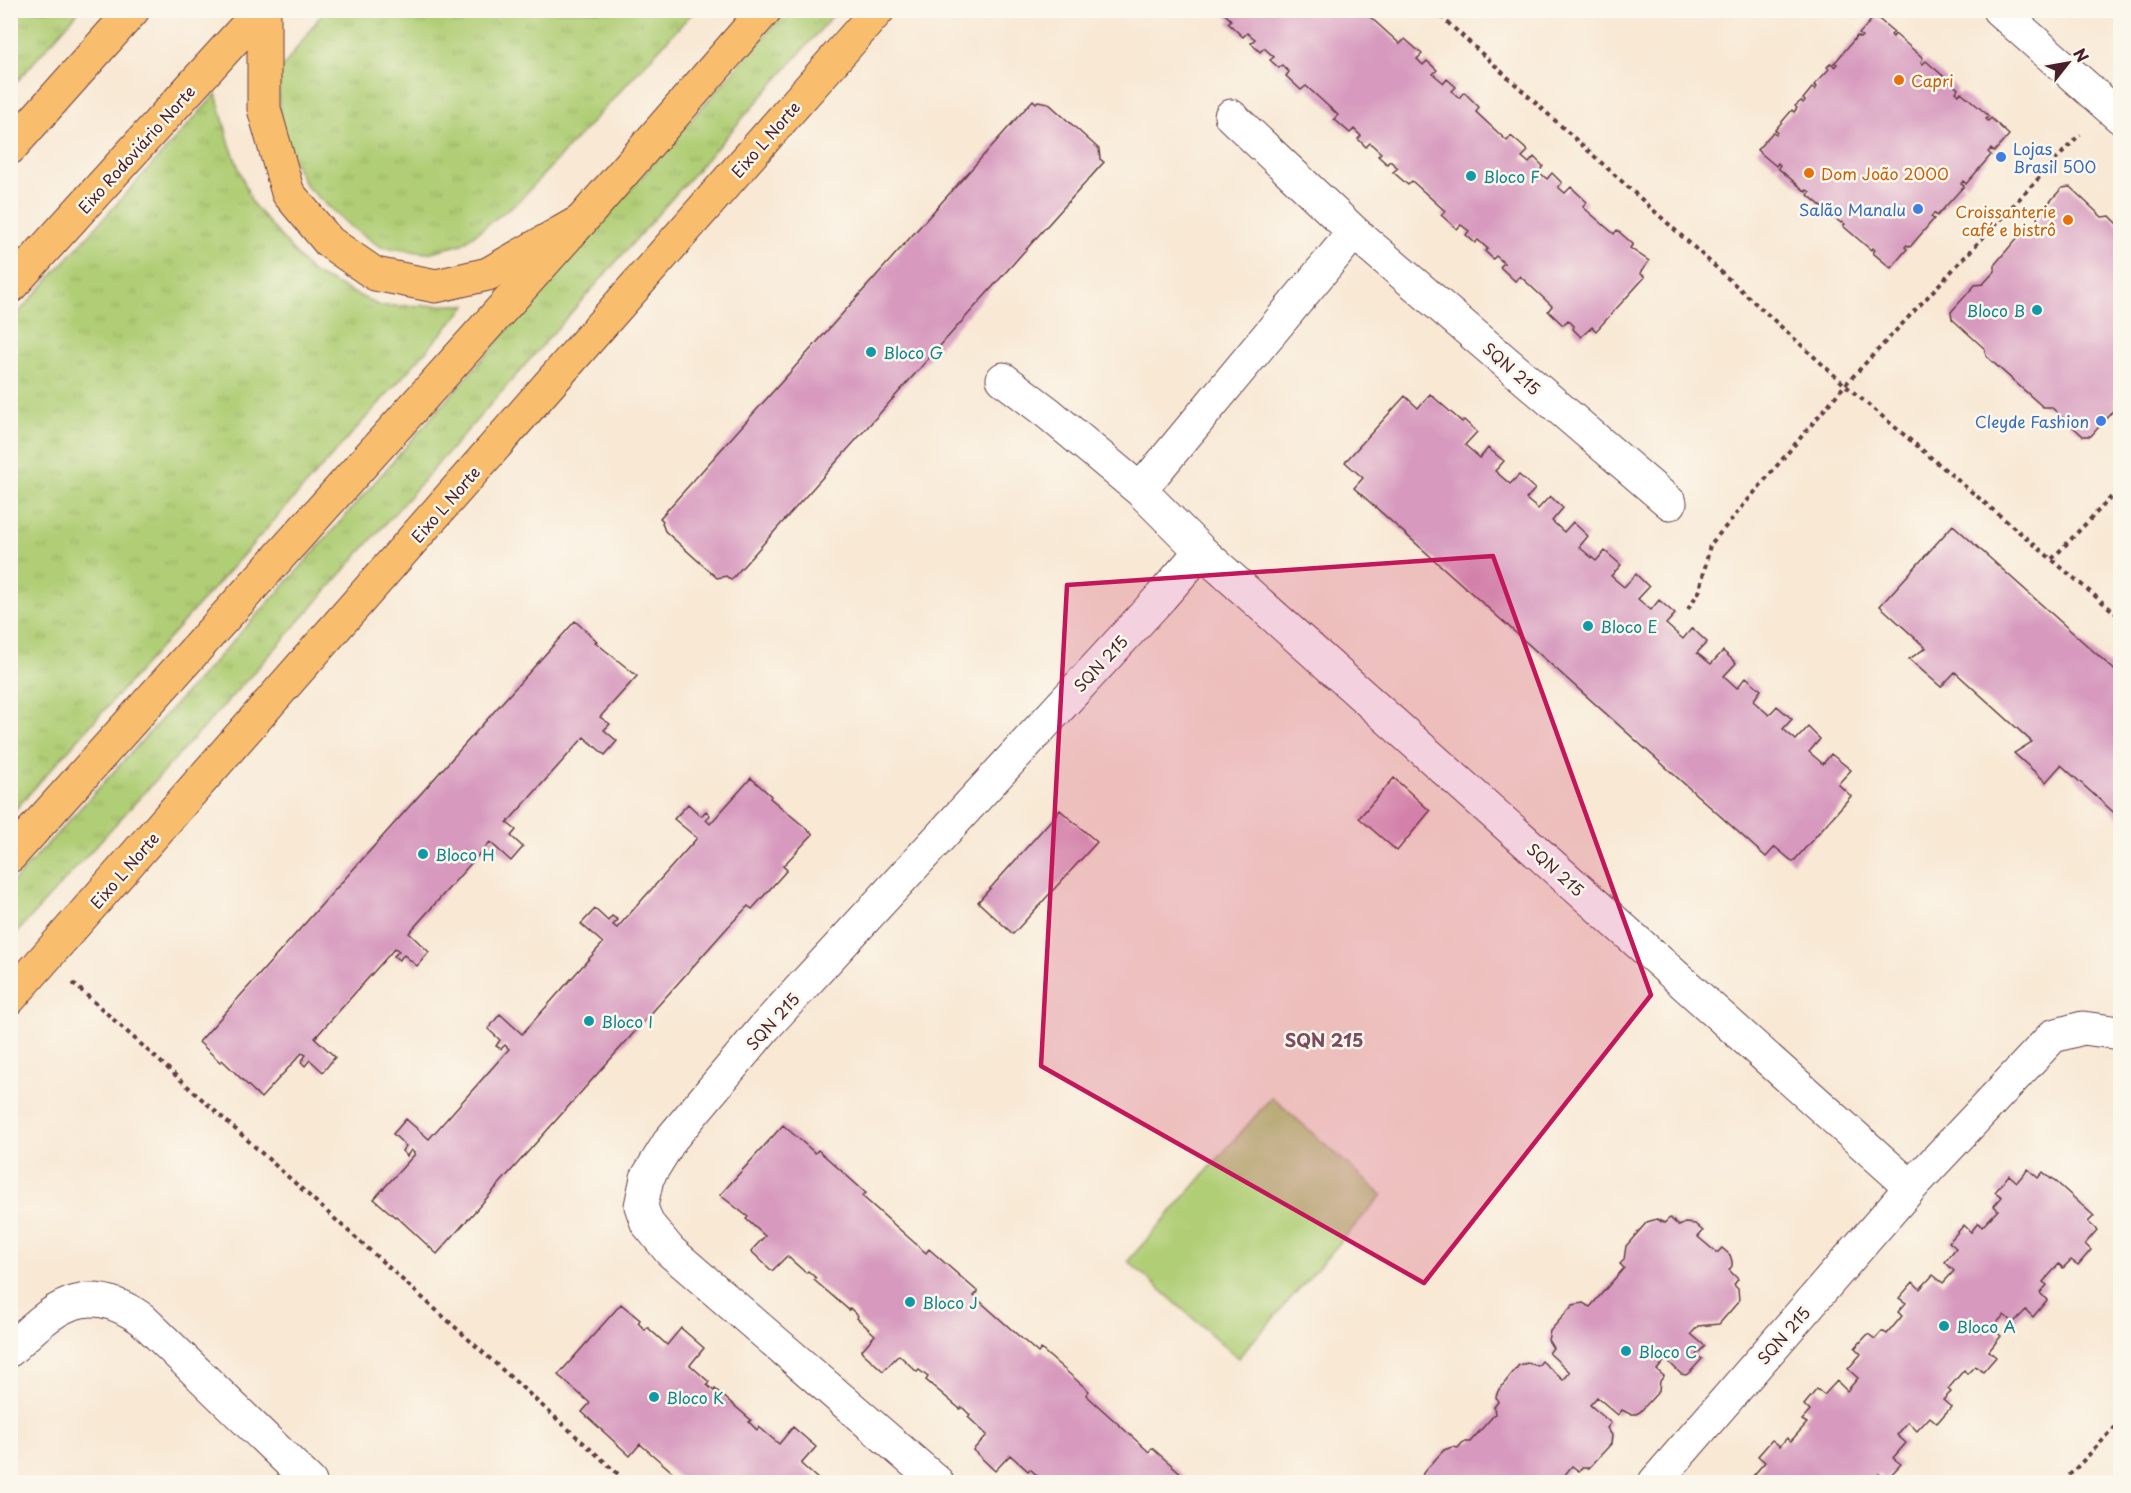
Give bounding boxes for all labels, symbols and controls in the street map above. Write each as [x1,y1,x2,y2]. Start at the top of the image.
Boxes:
north arrow [2038,33,2098,93]
text: N [2068,43,2095,66]
place label: Capri [1911,68,1954,92]
marker: Capri [1892,73,1906,87]
street label: Eixo Rodoviário Norte [72,80,200,218]
street label: Eixo L Norte [725,95,805,183]
place label: Lojas Brasil 500 [2013,136,2096,178]
marker: Lojas Brasil 500 [1994,150,2008,164]
place label: Dom João 2000 [1821,161,1949,185]
place label: Bloco F [1483,164,1540,188]
marker: Dom João 2000 [1802,166,1816,180]
marker: Bloco F [1464,169,1478,183]
place label: Salão Manalu [1799,197,1906,221]
place label: Croissanterie café e bistrô [1955,199,2056,241]
marker: Salão Manalu [1911,202,1925,216]
marker: Croissanterie café e bistrô [2061,213,2075,227]
place label: Bloco B [1966,298,2025,322]
marker: Bloco B [2030,303,2044,317]
street label: SQN 215 [1478,336,1546,400]
place label: Bloco G [883,340,944,364]
marker: Bloco G [864,345,878,359]
place label: Cleyde Fashion [1975,409,2089,433]
marker: Cleyde Fashion [2094,414,2108,428]
street label: Eixo L Norte [405,460,485,548]
place label: Bloco E [1600,614,1657,638]
marker: Bloco E [1581,619,1595,633]
street label: SQN 215 [1067,629,1133,697]
street label: Eixo L Norte [84,826,164,914]
street label: SQN 215 [1522,837,1590,901]
place label: Bloco H [435,842,495,866]
marker: Bloco H [416,847,430,861]
street label: SQN 215 [740,987,804,1055]
place label: Bloco I [601,1009,653,1033]
marker: Bloco I [582,1014,596,1028]
district label: SQN 215 [1285,1026,1363,1053]
place label: Bloco J [922,1290,978,1314]
marker: Bloco J [903,1295,917,1309]
street label: SQN 215 [1751,1301,1815,1369]
place label: Bloco A [1956,1314,2016,1338]
marker: Bloco A [1937,1319,1951,1333]
place label: Bloco C [1638,1339,1697,1363]
marker: Bloco C [1619,1344,1633,1358]
place label: Bloco K [666,1385,724,1409]
marker: Bloco K [647,1390,661,1404]

